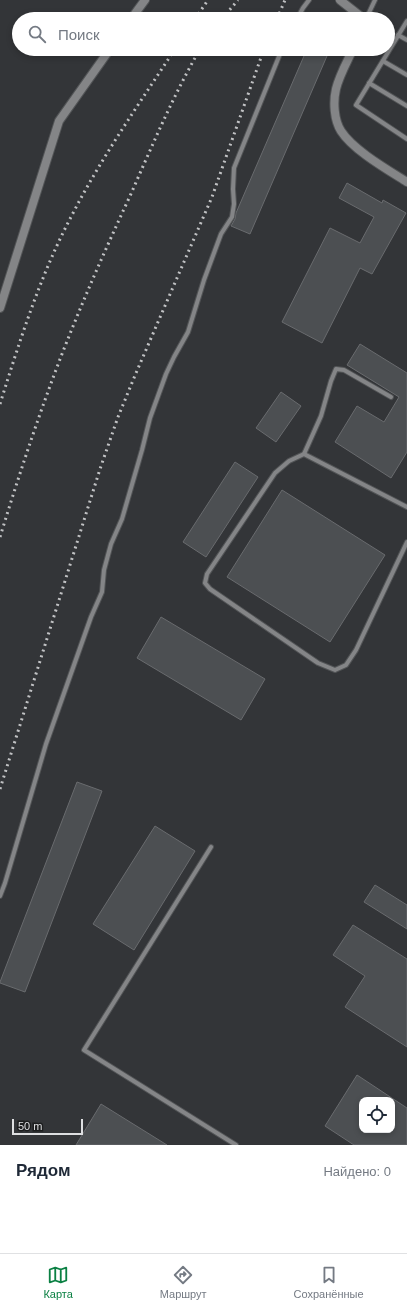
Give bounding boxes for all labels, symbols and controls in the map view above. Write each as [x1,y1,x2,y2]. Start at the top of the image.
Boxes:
search box [12,12,395,56]
icon: search [26,23,48,45]
text: Поиск [58,26,100,43]
map controls [359,1097,395,1133]
button: locate [359,1097,395,1133]
scale bar [12,1117,83,1136]
text: 50 m [18,1120,42,1132]
text: Рядом [16,1161,71,1180]
text: Найдено: 0 [323,1164,391,1179]
tab: Карта [43,1264,73,1300]
tab: Маршрут [160,1264,207,1300]
tab: Сохранённые [294,1264,364,1300]

